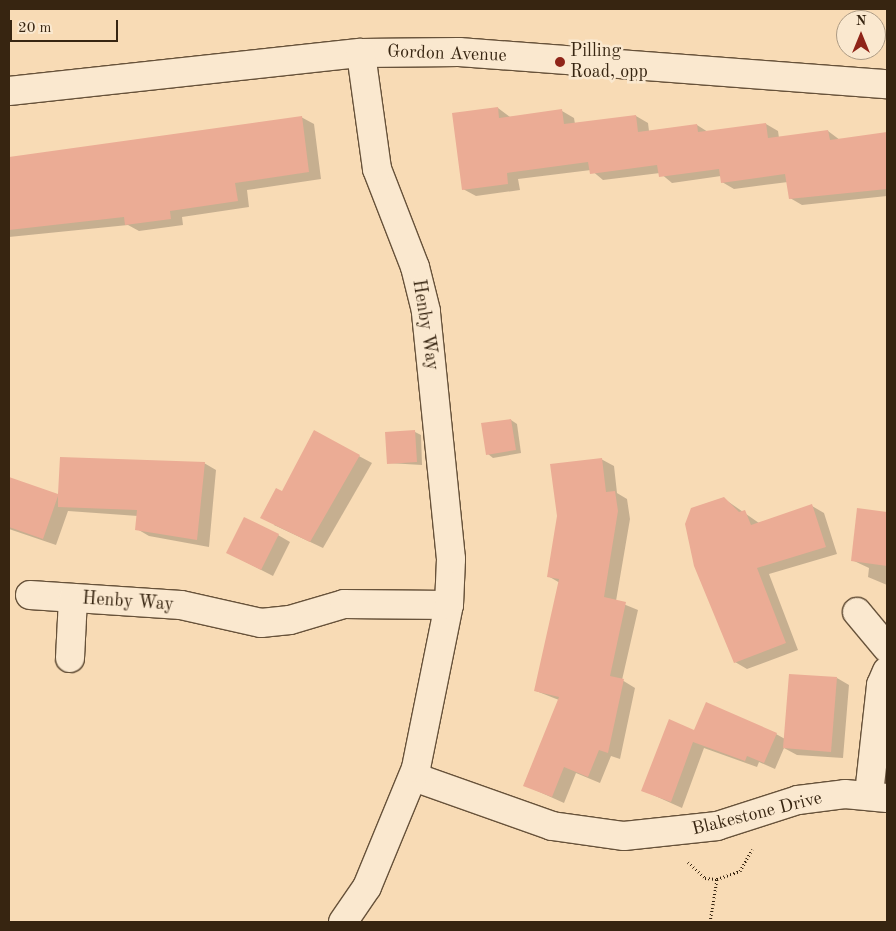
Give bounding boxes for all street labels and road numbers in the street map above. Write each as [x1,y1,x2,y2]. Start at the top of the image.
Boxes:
street label: Gordon Avenue [387,41,507,67]
street label: Henby Way [407,278,443,372]
street label: Henby Way [81,588,175,616]
street label: Blakestone Drive [690,787,824,841]

